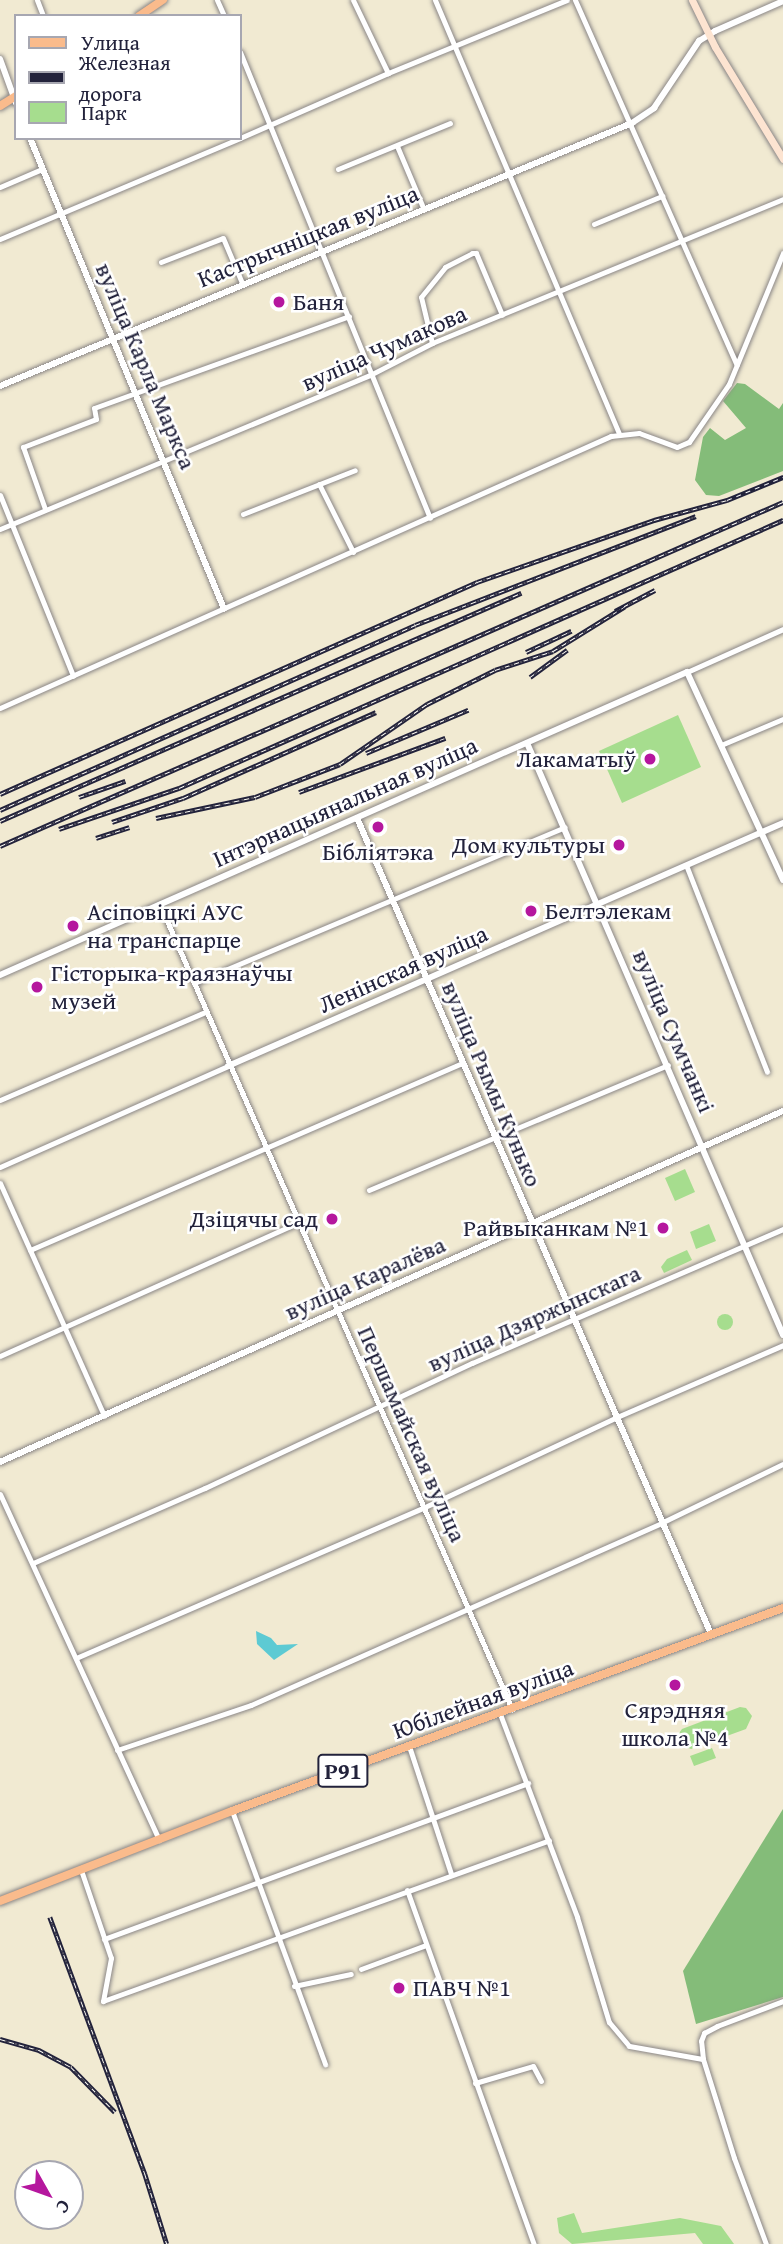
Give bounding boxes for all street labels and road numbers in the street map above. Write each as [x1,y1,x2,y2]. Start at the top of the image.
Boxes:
street label: Кастрычніцкая вуліца [193,179,423,293]
street label: вуліца Карла Маркса [90,259,202,473]
street label: вуліца Чумакова [297,299,471,397]
street label: Інтэрнацыянальная вуліца [208,731,482,873]
street label: Ленінская вуліца [314,919,492,1019]
street label: вуліца Сумчанкі [627,945,721,1117]
street label: вуліца Рымы Кунько [436,977,548,1191]
street label: вуліца Каралёва [280,1230,450,1326]
street label: вуліца Дзяржынскага [423,1258,645,1378]
street label: Першамайская вуліца [351,1322,473,1546]
street label: Юбілейная вуліца [389,1653,577,1745]
road number: Р91 [317,1752,369,1790]

